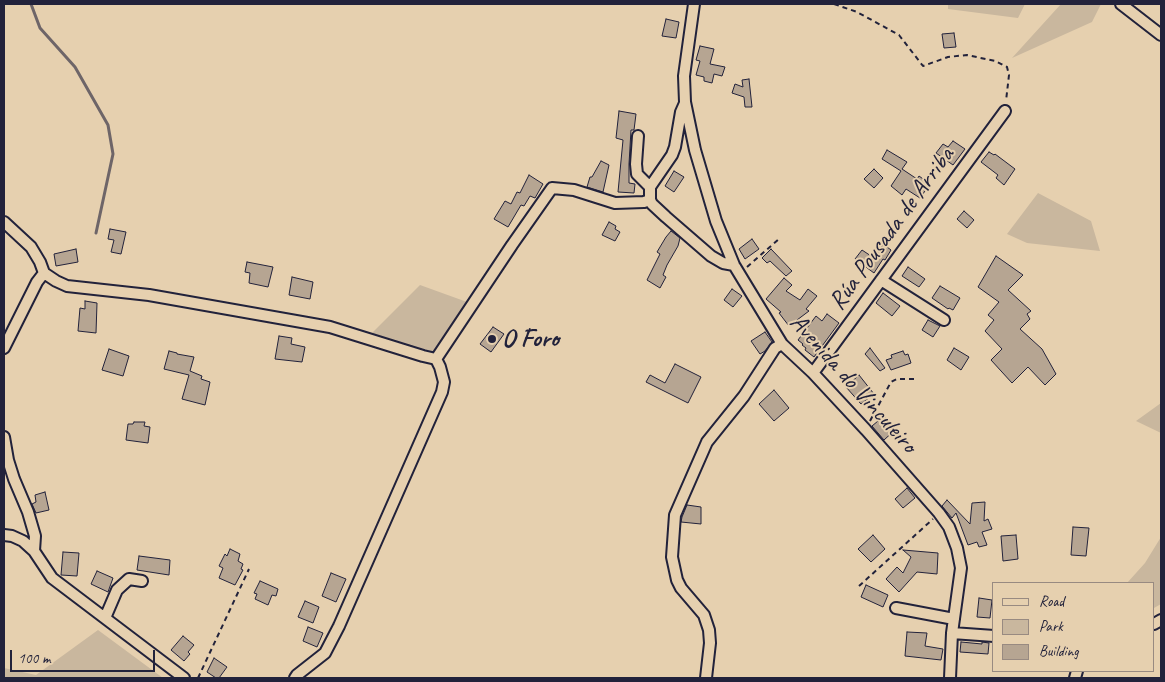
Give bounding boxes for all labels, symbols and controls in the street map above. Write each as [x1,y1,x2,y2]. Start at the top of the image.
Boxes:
street label: Rúa Pousada de Arriba [823,142,961,316]
street label: Avenida do Vinculeiro [783,308,923,460]
place label: O Foro [502,324,559,354]
marker: O Foro [486,333,498,345]
legend [992,582,1155,672]
text: Road [1039,592,1064,611]
text: Park [1039,617,1063,636]
scale bar [12,640,158,672]
text: Building [1039,642,1078,661]
text: 100 m [18,649,50,668]

